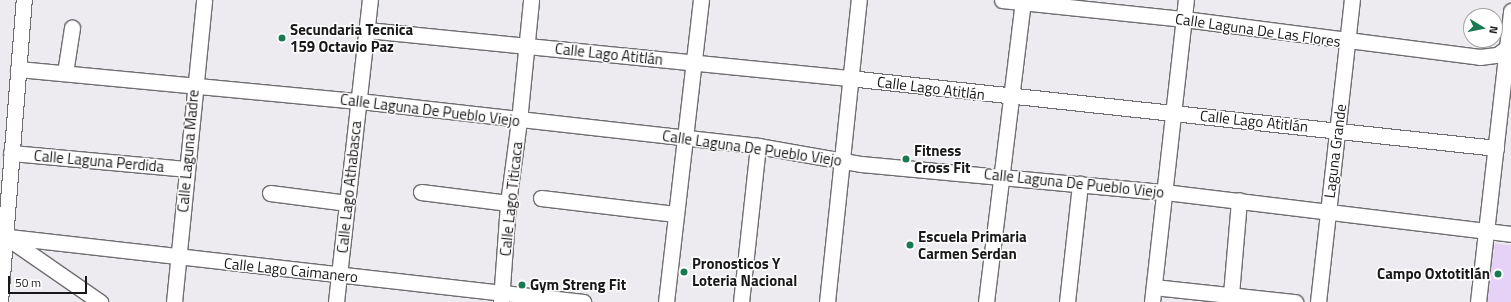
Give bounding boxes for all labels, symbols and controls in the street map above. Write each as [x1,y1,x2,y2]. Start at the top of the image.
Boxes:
north arrow [1463,8,1503,48]
street label: Calle Laguna De Las Flores [1174,9,1342,51]
place label: Secundaria Tecnica 159 Octavio Paz [290,20,413,55]
text: N [1485,25,1502,35]
marker: Secundaria Tecnica 159 Octavio Paz [277,33,287,43]
street label: Calle Lago Atitlán [554,39,664,69]
street label: Calle Lago Atitlán [876,72,986,104]
street label: Calle Laguna Madre [174,89,202,213]
street label: Calle Laguna De Pueblo Viejo [339,90,521,130]
street label: Laguna Grande [1320,103,1350,199]
street label: Calle Lago Atitlán [1199,106,1309,136]
street label: Calle Lago Athabasca [333,120,365,254]
street label: Calle Laguna De Pueblo Viejo [661,126,843,170]
street label: Calle Lago Titicaca [496,141,526,257]
place label: Fitness Cross Fit [914,141,970,176]
street label: Calle Laguna Perdida [33,146,165,176]
marker: Fitness Cross Fit [901,154,911,164]
street label: Calle Laguna De Pueblo Viejo [983,165,1165,201]
place label: Escuela Primaria Carmen Serdan [918,227,1027,262]
marker: Escuela Primaria Carmen Serdan [905,240,915,250]
street label: Calle Lago Caimanero [223,254,359,286]
place label: Pronosticos Y Loteria Nacional [692,254,797,289]
place label: Campo Oxtotitlán [1377,265,1490,283]
marker: Pronosticos Y Loteria Nacional [679,267,689,277]
scale bar [10,268,89,294]
marker: Campo Oxtotitlán [1493,269,1503,279]
text: 50 m [15,273,41,292]
place label: Gym Streng Fit [530,276,626,294]
marker: Gym Streng Fit [517,280,527,290]

